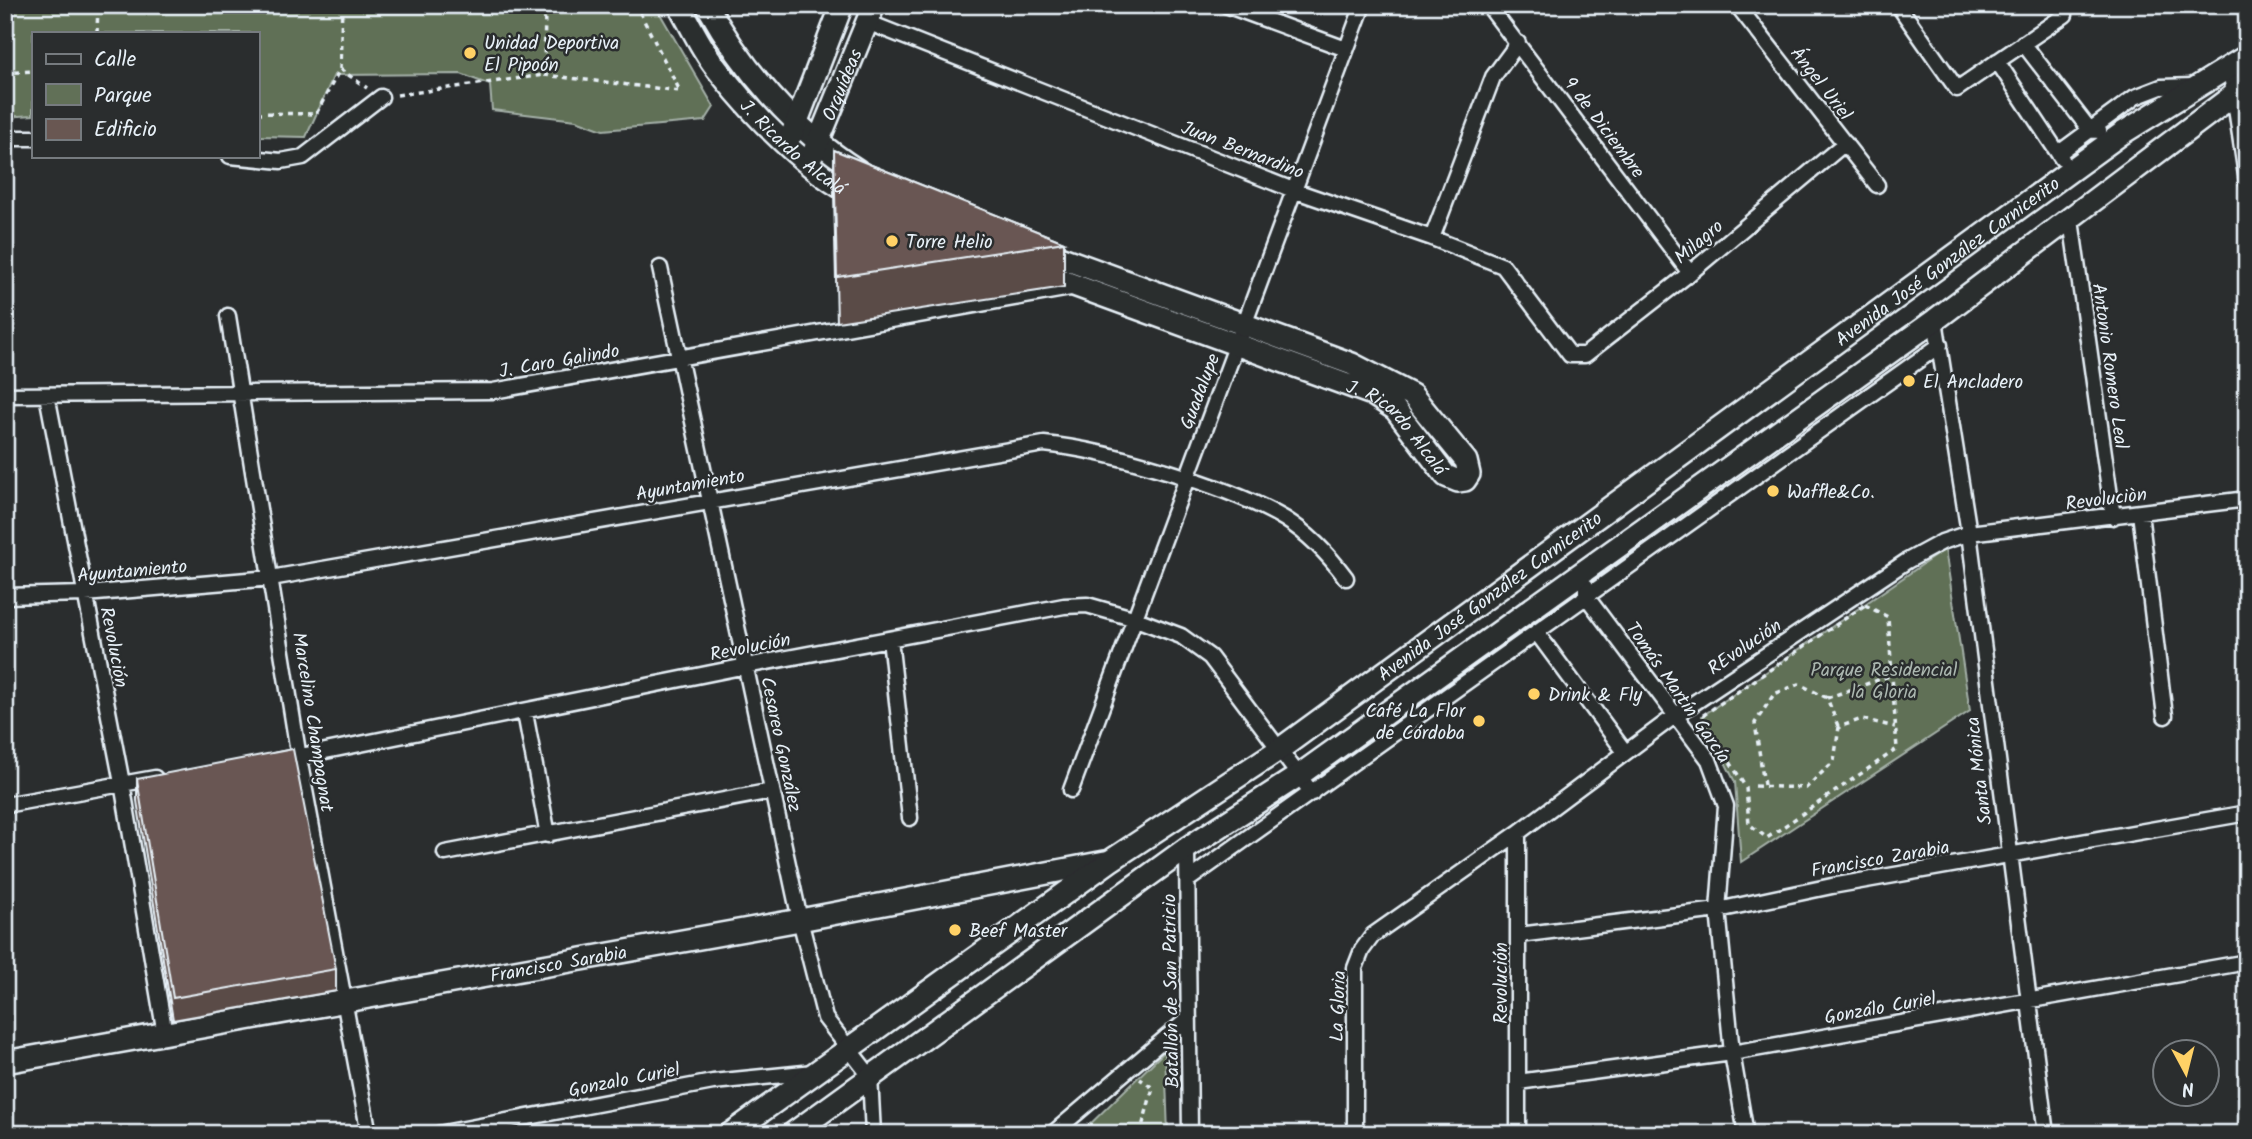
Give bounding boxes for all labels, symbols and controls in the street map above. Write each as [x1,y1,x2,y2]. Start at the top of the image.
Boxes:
place label: Unidad Deportiva El Pipoón [484,29,619,81]
legend [32,32,259,158]
street label: Ángel Uriel [1782,41,1859,128]
text: Calle [94,44,137,77]
marker: Unidad Deportiva El Pipoón [462,45,478,61]
street label: Orquídeas [815,45,871,126]
street label: 9 de Diciembre [1555,71,1652,186]
text: Parque [94,80,152,113]
street label: J. Ricardo Alcalá [732,93,853,205]
text: Edificio [94,114,157,147]
street label: Juan Bernardino [1176,114,1308,188]
street label: Avenida José González Carnicerito [1829,170,2067,355]
street label: Milagro [1668,213,1731,272]
place label: Torre Helio [906,228,993,258]
marker: Torre Helio [884,233,900,249]
street label: Antonio Romero Leal [2083,282,2136,451]
street label: J. Caro Galindo [497,337,622,387]
street label: Guadalupe [1173,349,1229,434]
place label: El Ancladero [1923,368,2023,398]
street label: J. Ricardo Alcalá [1342,373,1455,484]
marker: El Ancladero [1901,373,1917,389]
street label: Ayuntamiento [633,462,747,510]
place label: Waffle&Co. [1787,478,1875,508]
street label: Revoluciòn [2064,480,2149,520]
marker: Waffle&Co. [1765,483,1781,499]
street label: Avenida José González Carnicerito [1372,505,1609,690]
street label: Ayuntamiento [76,552,188,592]
street label: Revolución [91,604,136,690]
street label: REvolución [1702,612,1788,684]
street label: Tomás Martín García [1617,616,1738,770]
street label: Revolución [707,625,793,670]
street label: Marcelino Champagnat [283,630,341,815]
park label: Parque Residencial la Gloria [1811,656,1958,708]
street label: Cesareo González [751,674,809,815]
place label: Drink & Fly [1548,681,1643,711]
marker: Drink & Fly [1526,686,1542,702]
place label: Café La Flor de Córdoba [1365,697,1467,749]
marker: Café La Flor de Córdoba [1471,713,1487,729]
street label: Santa Mónica [1958,715,2001,826]
street label: Francisco Zarabia [1809,833,1952,887]
street label: Batallón de San Patricio [1155,894,1189,1088]
place label: Beef Master [969,917,1069,947]
marker: Beef Master [947,922,963,938]
street label: Francisco Sarabia [488,938,630,992]
street label: Revolución [1487,942,1517,1024]
street label: La Gloria [1323,970,1355,1042]
street label: Gonzálo Curiel [1822,984,1939,1034]
north arrow [2150,1038,2220,1108]
street label: Gonzalo Curiel [566,1055,683,1106]
text: N [2180,1072,2196,1104]

